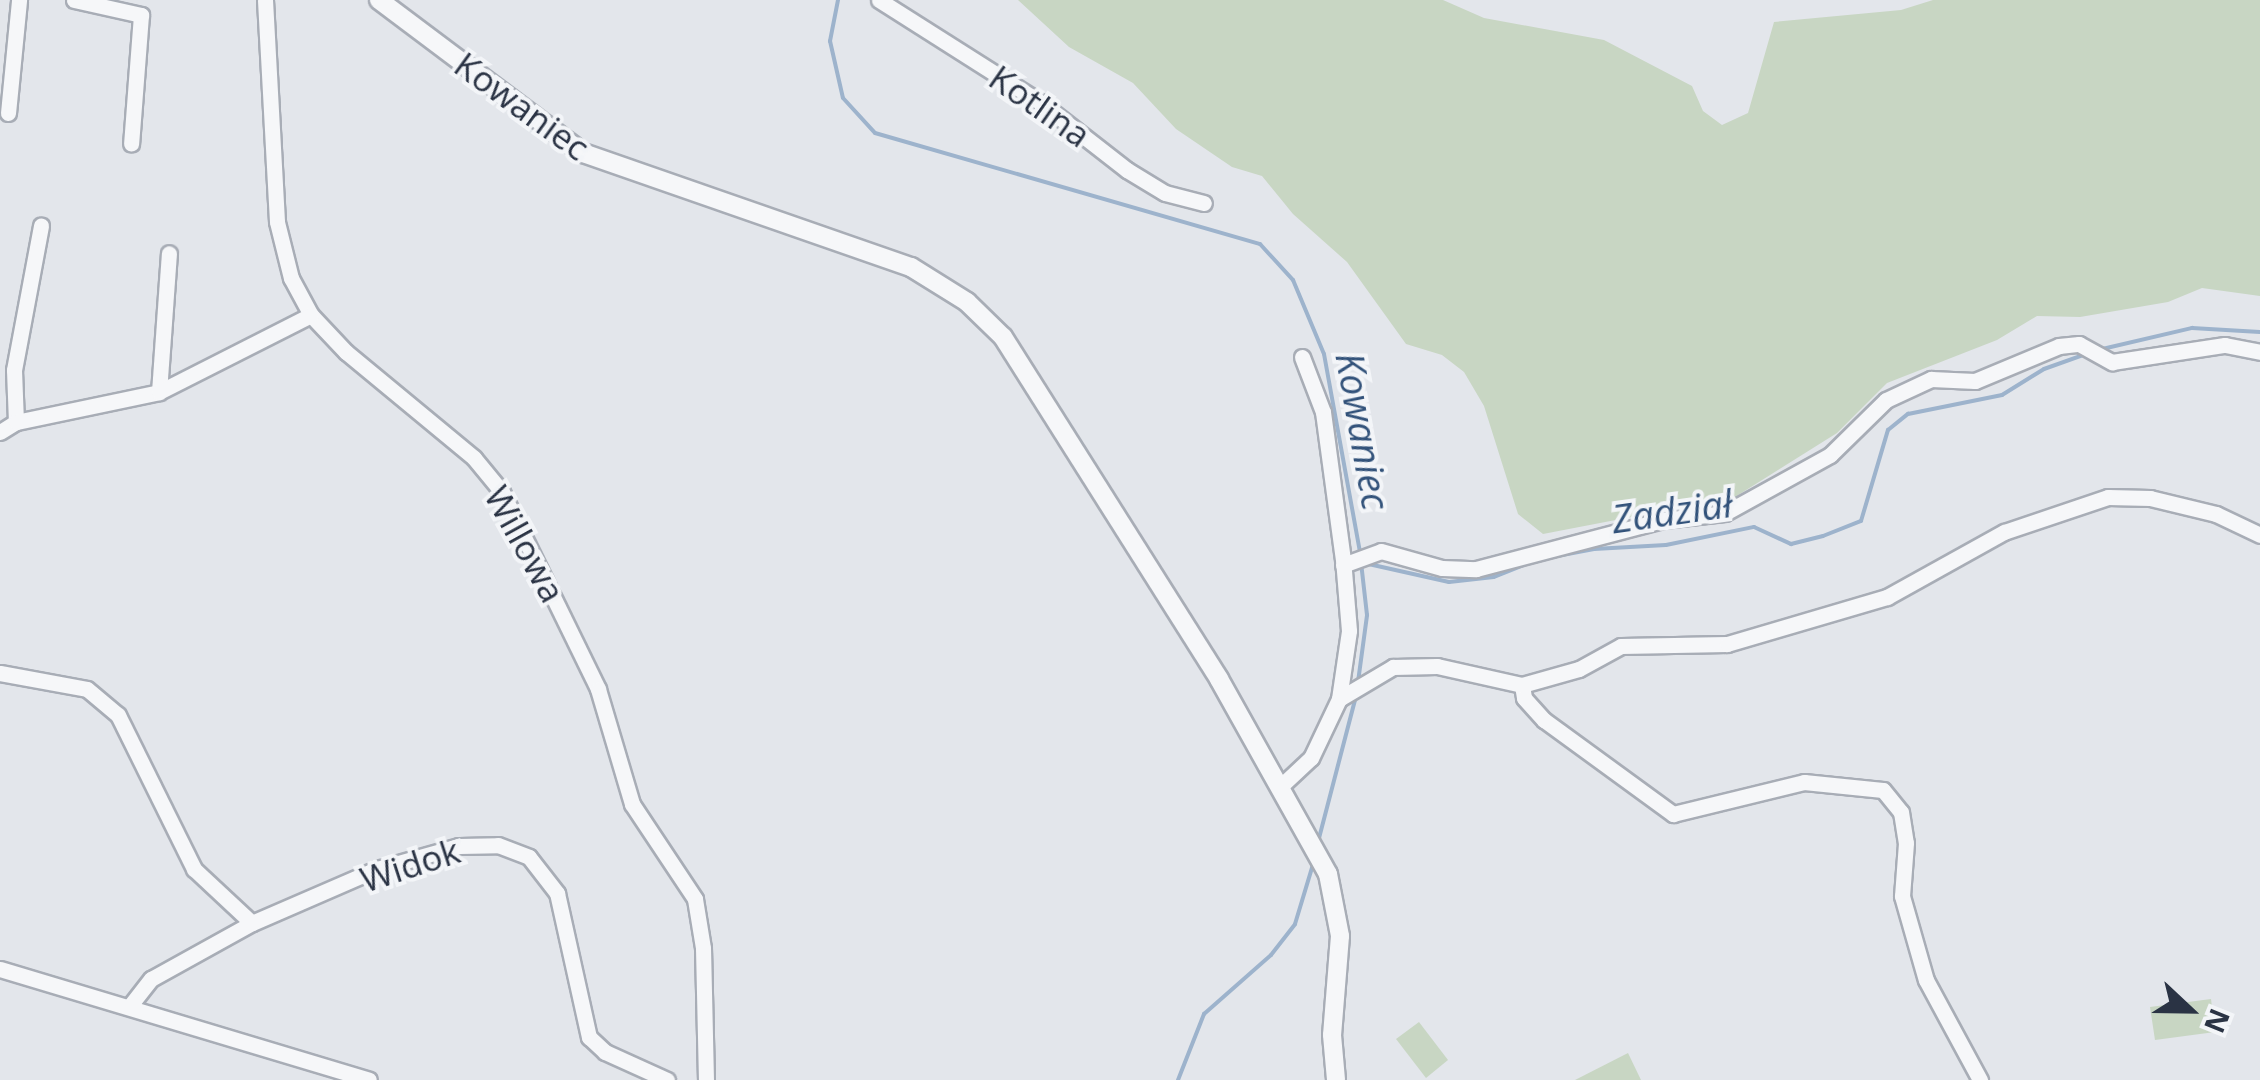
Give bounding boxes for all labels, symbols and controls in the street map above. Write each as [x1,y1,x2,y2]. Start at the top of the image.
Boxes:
street label: Kowaniec [447,43,597,169]
street label: Kotlina [981,56,1099,156]
water label: Kowaniec [1327,349,1399,513]
street label: Willowa [476,479,574,609]
water label: Zadział [1609,480,1735,542]
street label: Widok [355,829,465,901]
north arrow [2140,960,2240,1060]
text: N [2196,1004,2240,1039]

